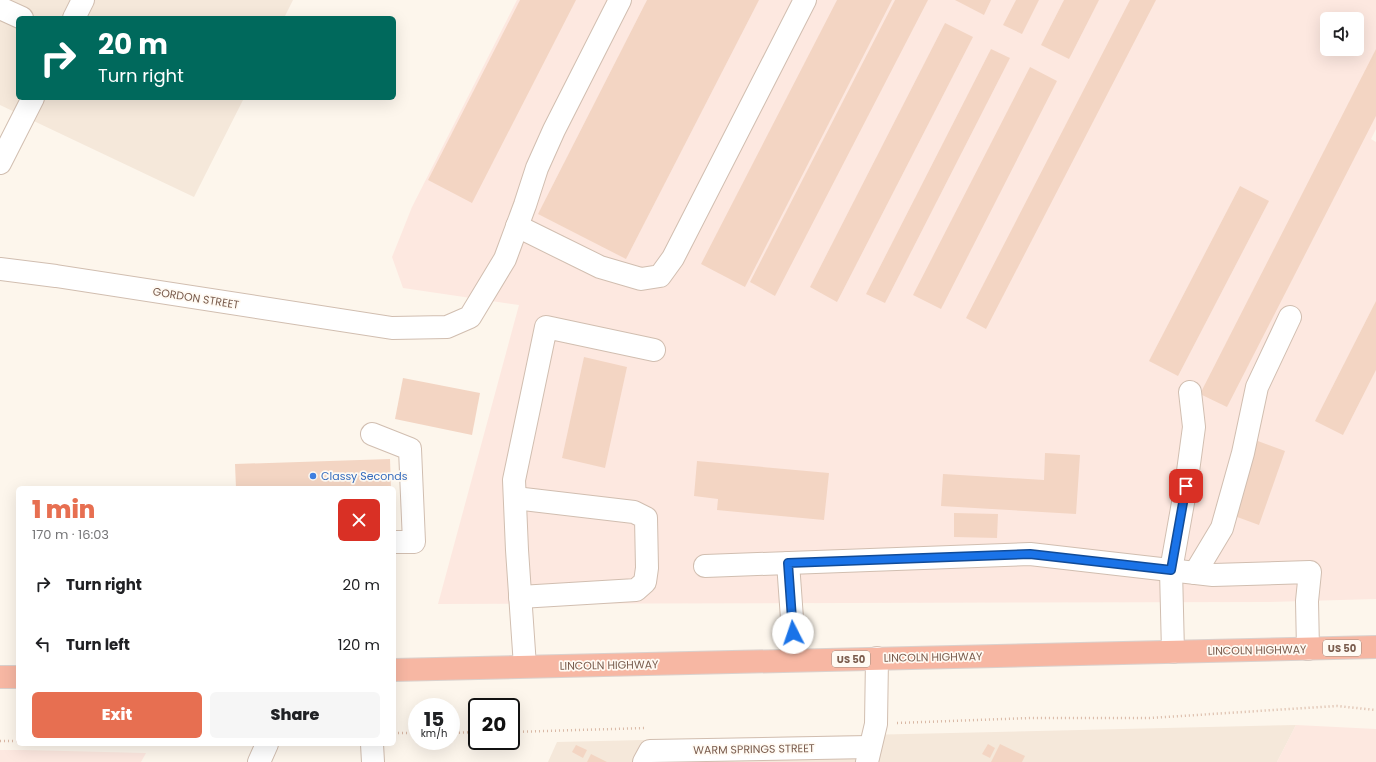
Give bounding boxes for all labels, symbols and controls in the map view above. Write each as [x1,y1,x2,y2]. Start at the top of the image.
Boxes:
map controls [1320,12,1364,56]
button: sound [1320,12,1364,56]
text: 20 m [98,25,168,64]
icon: right [32,32,84,84]
text: Turn right [98,63,184,88]
street label: GORDON STREET [152,283,240,313]
place label: Classy Seconds [321,468,408,484]
pin [1169,469,1203,503]
marker: Classy Seconds [308,471,318,481]
icon: arrive [1175,475,1197,497]
text: 1 min [32,493,95,526]
button: close [338,499,380,541]
text: 170 m · 16:03 [32,525,109,544]
icon: right [32,573,54,595]
text: Turn right [66,574,142,595]
text: 20 m [342,574,380,595]
position arrow [772,612,814,654]
icon: left [32,633,54,655]
text: Turn left [66,634,130,655]
text: 120 m [338,634,380,655]
road number: US 50 [1323,640,1361,656]
street label: LINCOLN HIGHWAY [1207,641,1307,659]
street label: LINCOLN HIGHWAY [883,648,983,666]
road number: US 50 [832,651,870,667]
street label: LINCOLN HIGHWAY [559,656,659,674]
button: Exit [32,692,202,738]
button: Share [210,692,380,738]
speed limit sign: 20 [468,698,520,750]
text: 15 [424,705,444,733]
text: km/h [421,726,447,741]
street label: WARM SPRINGS STREET [693,740,815,758]

